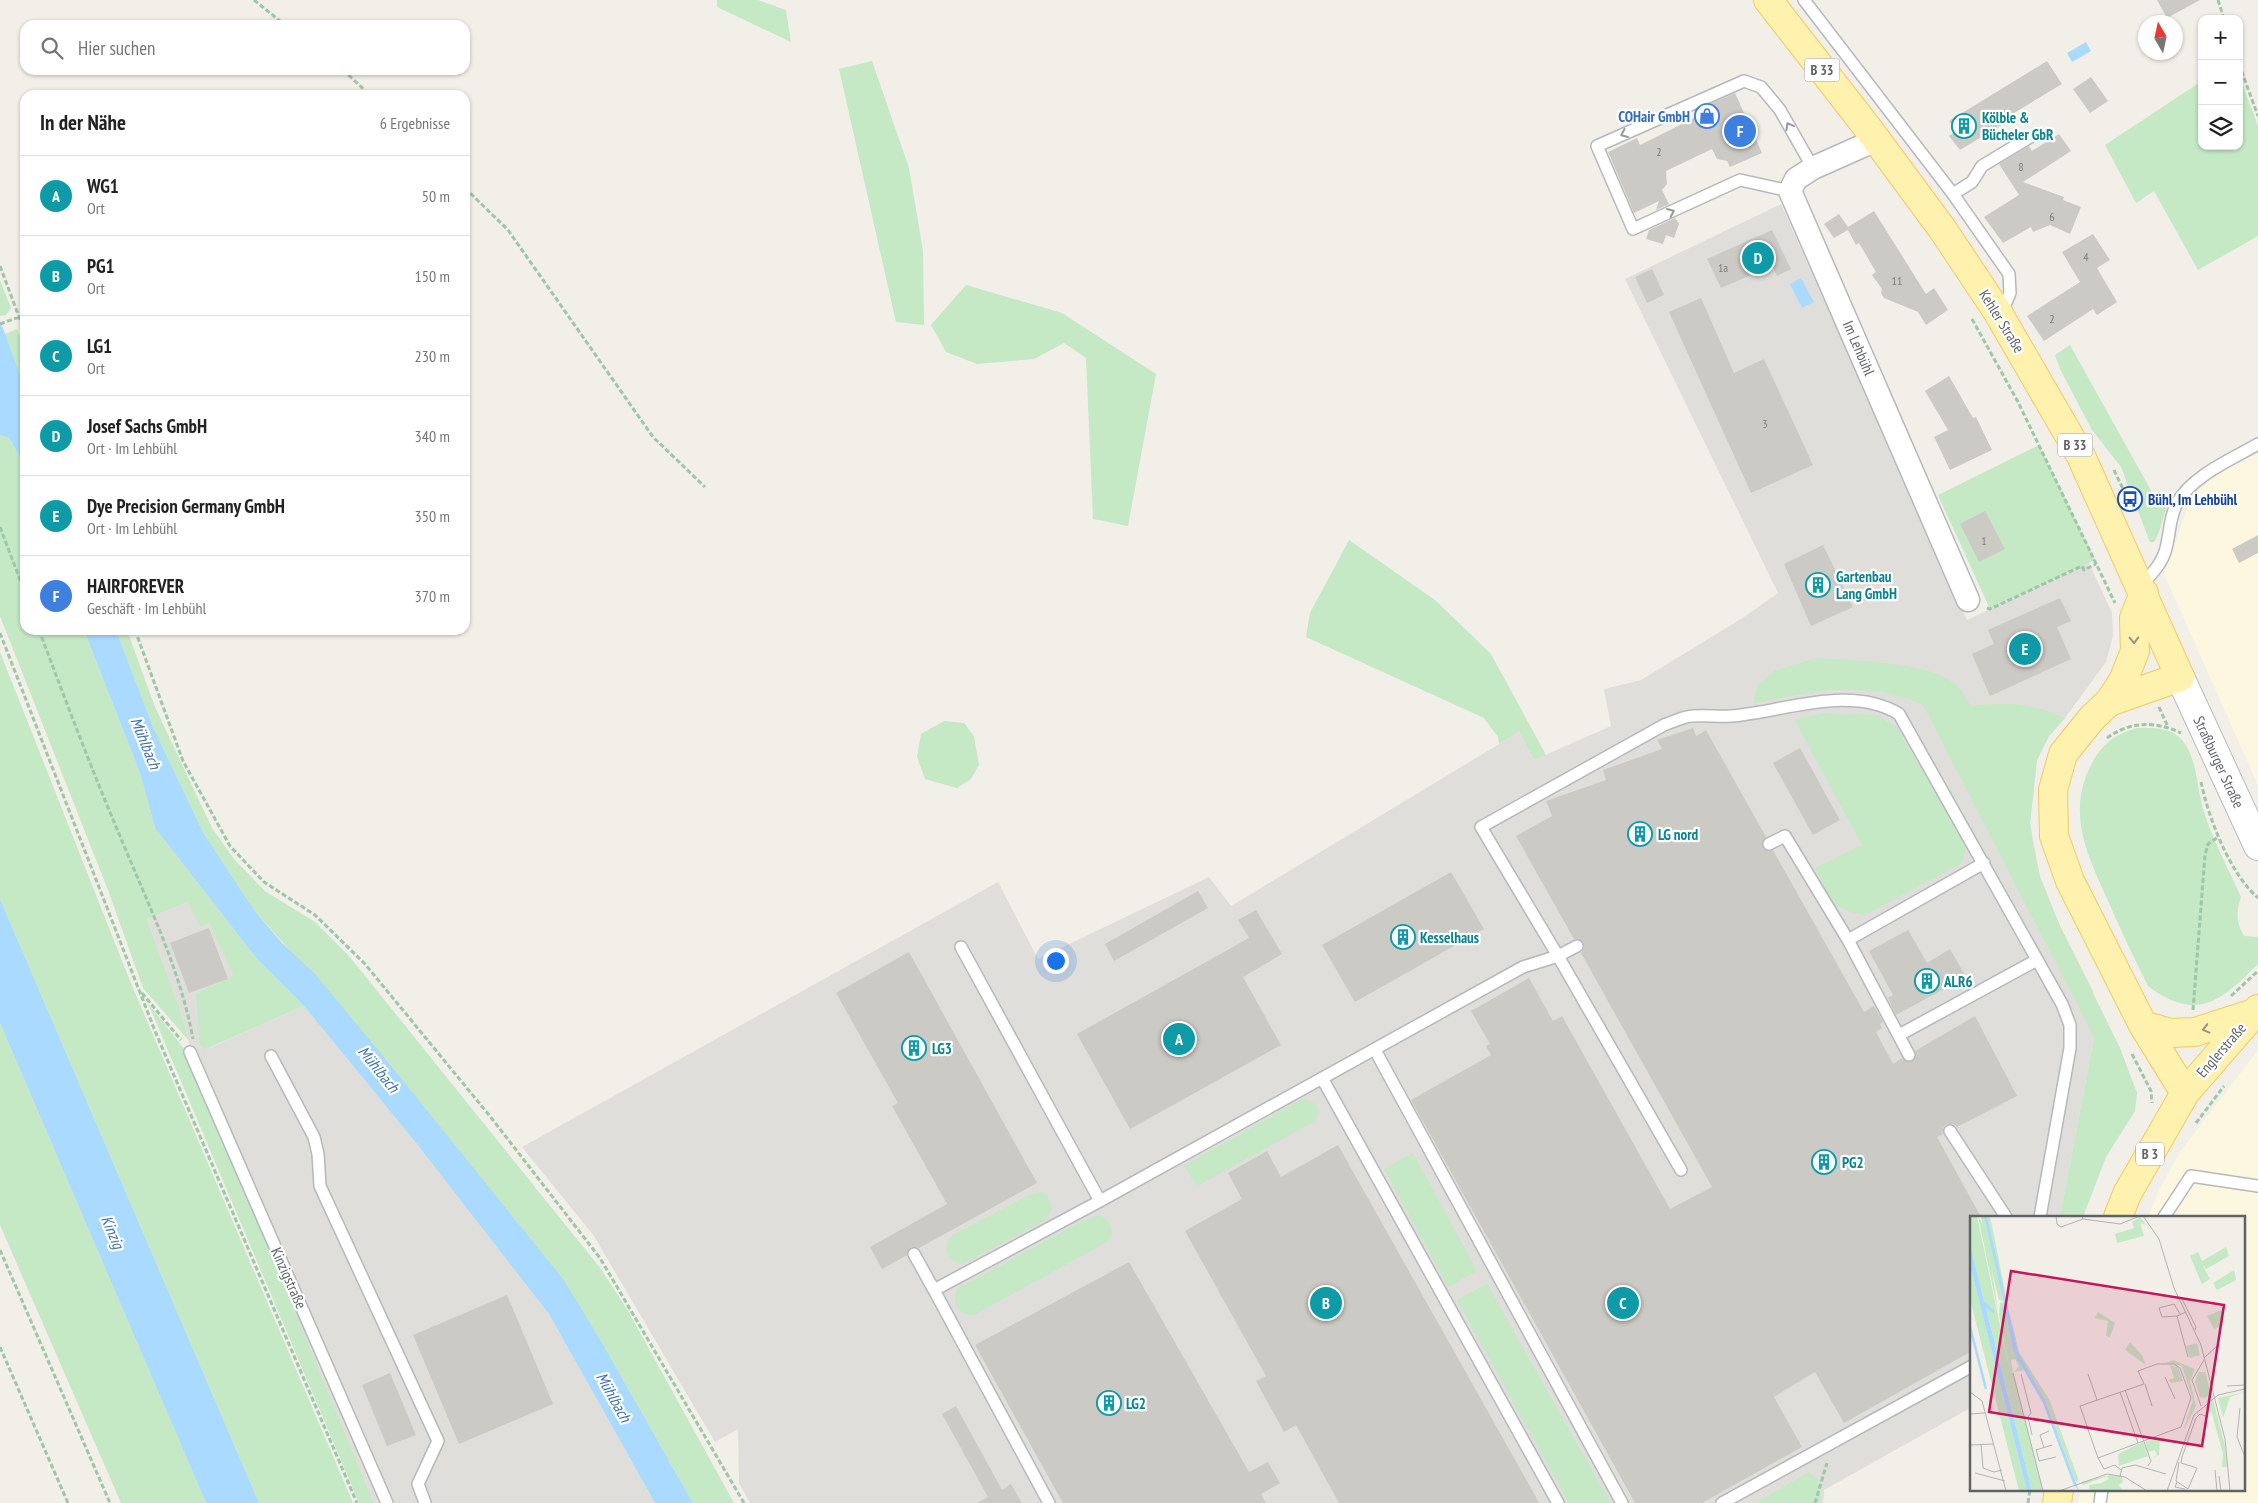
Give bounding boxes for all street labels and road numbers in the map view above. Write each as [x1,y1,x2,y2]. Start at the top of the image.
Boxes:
road number: B 33 [1804,58,1840,82]
street label: Kehler Straße [1975,286,2029,356]
street label: Im Lehbühl [1839,318,1879,379]
road number: B 33 [2058,434,2092,456]
street label: Straßburger Straße [2189,713,2249,811]
street label: Englerstraße [2192,1019,2250,1081]
road number: B 3 [2136,1142,2164,1166]
street label: Kinzigstraße [267,1244,311,1312]

